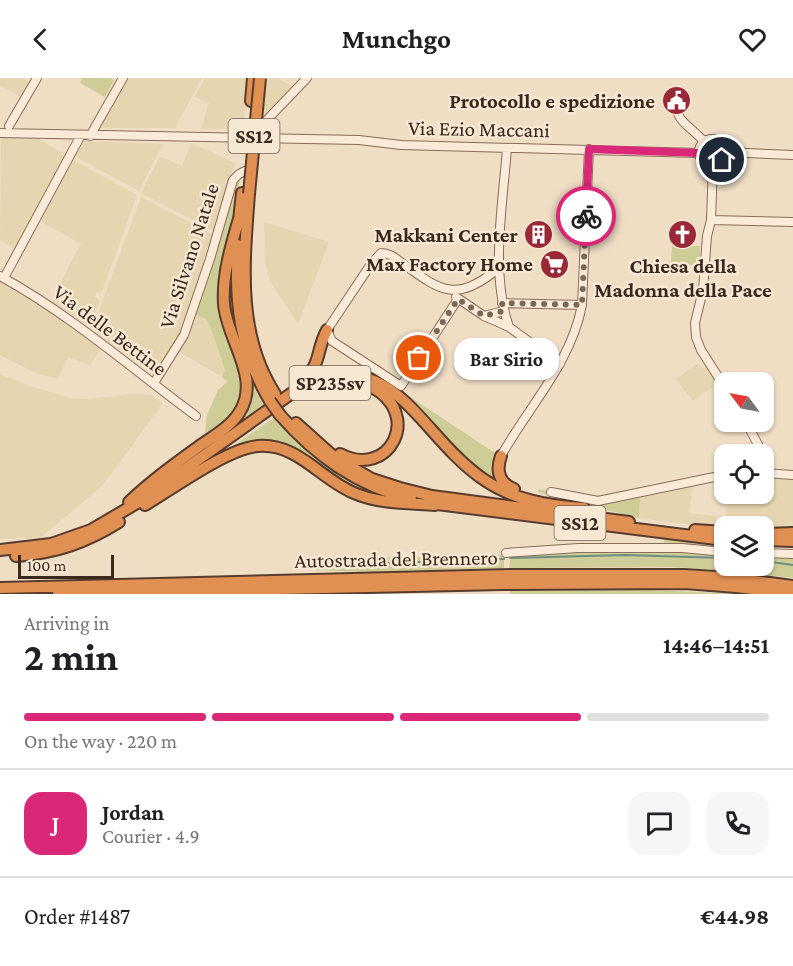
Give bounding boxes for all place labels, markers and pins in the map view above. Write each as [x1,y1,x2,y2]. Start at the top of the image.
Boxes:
public building icon: Protocollo e spedizione [660,85,692,117]
place label: Protocollo e spedizione [449,89,655,113]
pin [696,134,747,185]
building icon: Makkani Center [523,219,555,251]
church icon: Chiesa della Madonna della Pace [667,219,699,251]
place label: Makkani Center [374,223,519,247]
supermarket icon: Max Factory Home [538,248,570,280]
place label: Max Factory Home [366,252,533,276]
place label: Chiesa della Madonna della Pace [594,254,772,302]
pin [393,332,444,383]
callout: Bar Sirio [455,337,560,379]

